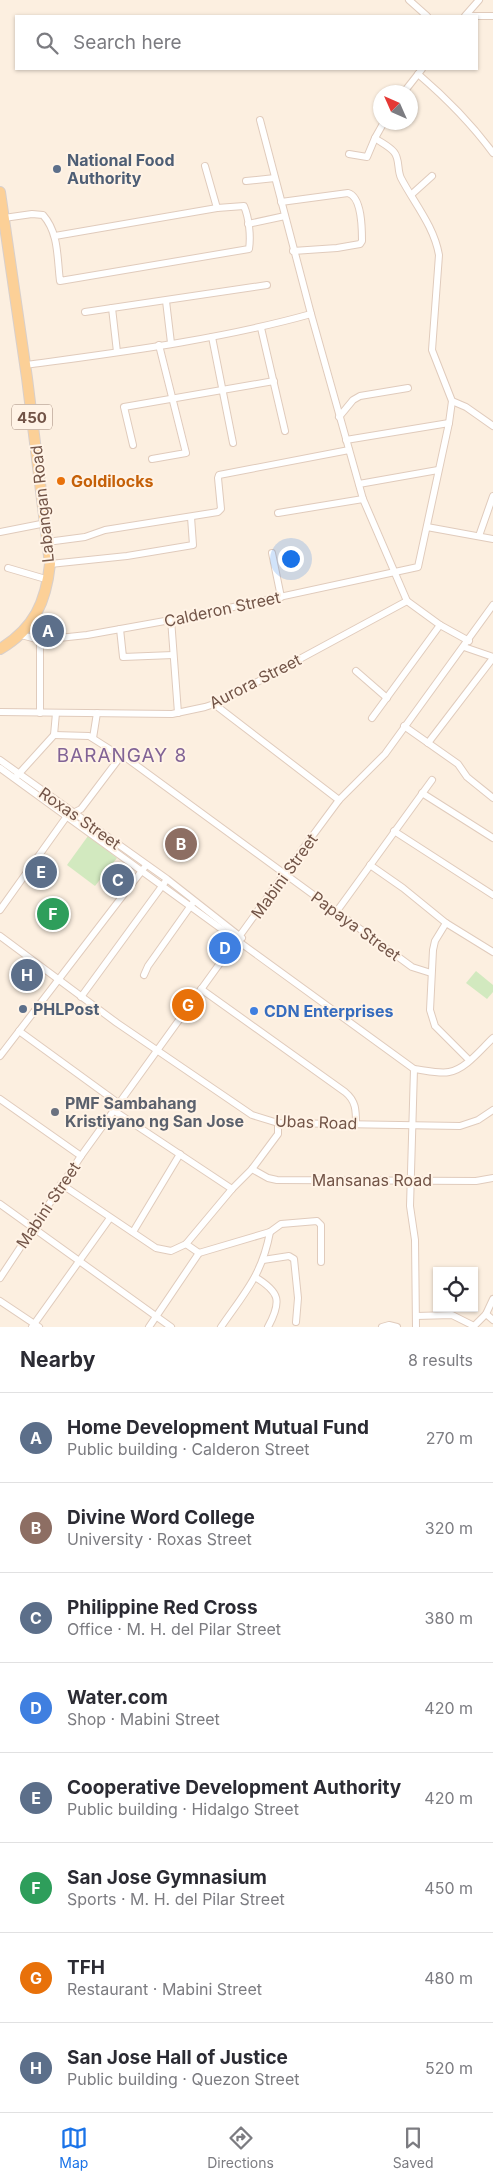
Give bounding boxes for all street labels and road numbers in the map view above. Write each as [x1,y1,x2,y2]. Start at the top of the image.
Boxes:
road number: 450 [12,404,52,430]
street label: Labangan Road [26,444,58,564]
street label: Calderon Street [162,587,282,631]
street label: Aurora Street [206,649,304,713]
street label: Roxas Street [35,783,125,853]
street label: Mabini Street [246,830,322,922]
street label: Papaya Street [307,887,405,965]
street label: Ubas Road [274,1111,358,1133]
street label: Mabini Street [12,1158,84,1252]
street label: Mansanas Road [312,1170,432,1190]

